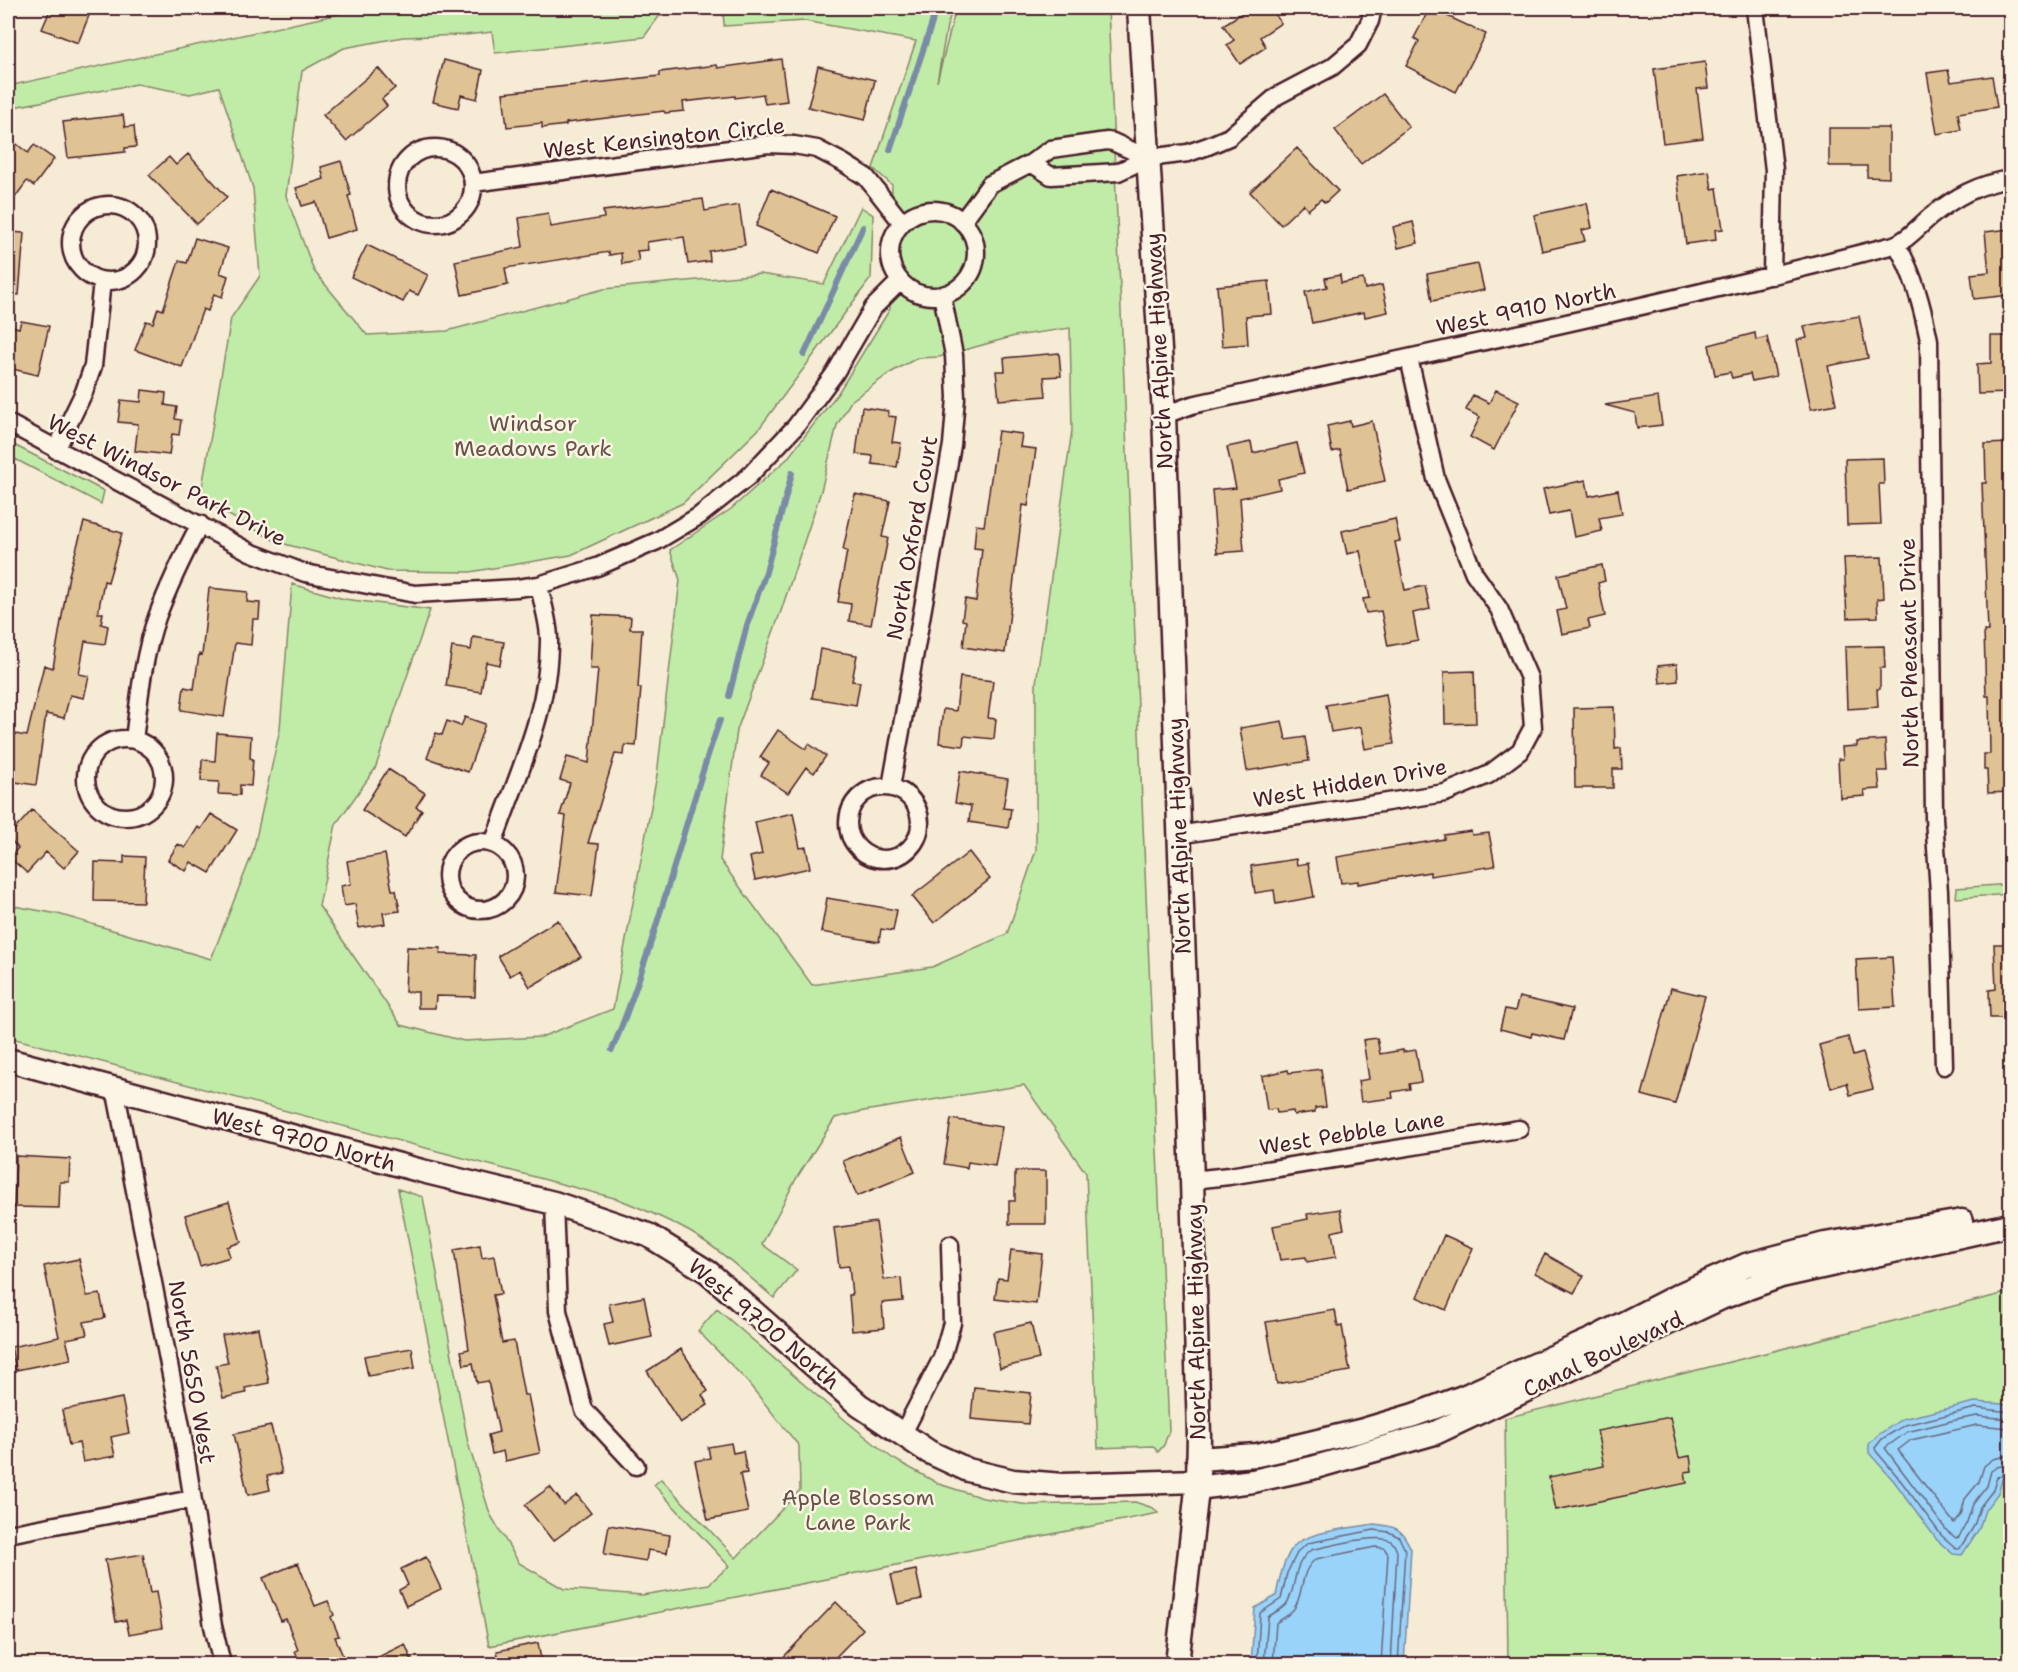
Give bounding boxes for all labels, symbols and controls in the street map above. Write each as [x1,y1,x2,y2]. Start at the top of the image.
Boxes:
street label: West Kensington Circle [542,111,786,165]
street label: North Alpine Highway [1138,232,1180,470]
street label: West 9910 North [1433,276,1619,342]
street label: West Windsor Park Drive [43,407,291,553]
park label: Windsor Meadows Park [454,409,612,463]
street label: North Oxford Court [880,434,944,642]
street label: North Pheasant Drive [1892,538,1926,768]
street label: North Alpine Highway [1160,717,1198,955]
street label: West Hidden Drive [1251,752,1449,814]
street label: West 9700 North [209,1101,399,1179]
street label: West Pebble Lane [1257,1104,1447,1162]
street label: North Alpine Highway [1179,1203,1213,1441]
street label: West 9700 North [682,1252,846,1396]
street label: North 5650 West [162,1278,222,1466]
street label: Canal Boulevard [1518,1304,1688,1404]
park label: Apple Blossom Lane Park [781,1483,935,1537]

